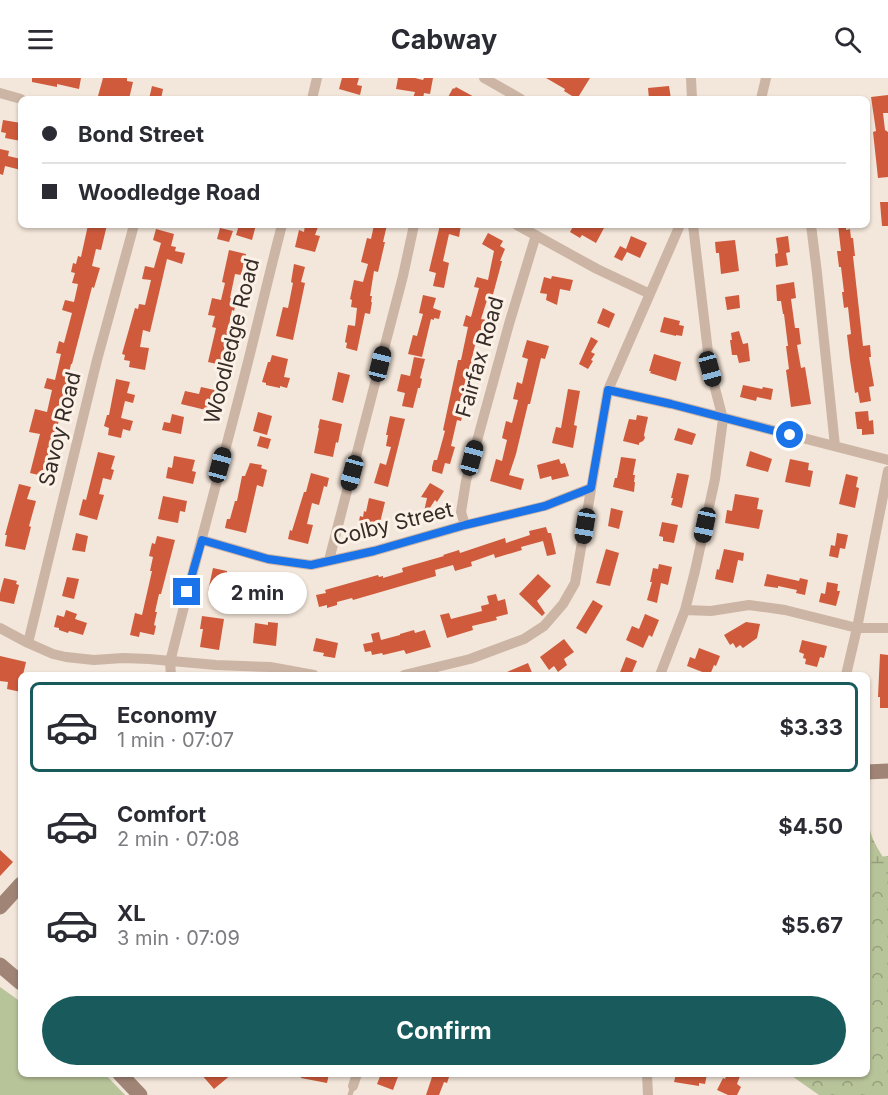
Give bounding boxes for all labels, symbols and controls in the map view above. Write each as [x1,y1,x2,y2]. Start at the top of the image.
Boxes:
icon: menu [24,23,57,56]
text: Cabway [391,23,497,56]
icon: search [831,23,864,56]
text: Bond Street [78,121,204,147]
text: Woodledge Road [78,179,260,205]
street label: Woodledge Road [199,256,264,426]
street label: Fairfax Road [450,294,509,420]
car [367,344,393,384]
car [697,349,723,389]
street label: Savoy Road [33,369,86,489]
route start [776,421,803,448]
car [459,438,485,478]
car [207,445,233,485]
car [339,453,365,493]
street label: Colby Street [330,497,455,550]
car [692,506,718,544]
car [573,507,597,545]
callout: 2 min [208,571,307,613]
route end [173,578,200,605]
text: 2 min [231,581,284,605]
icon: car [45,700,99,754]
text: Economy [117,702,217,728]
text: $3.33 [780,714,843,740]
text: 1 min · 07:07 [117,728,234,752]
icon: car [45,799,99,853]
text: Comfort [117,801,206,827]
text: $4.50 [778,813,843,839]
text: 2 min · 07:08 [117,827,240,851]
icon: car [45,898,99,952]
text: XL [117,900,146,926]
text: $5.67 [781,912,843,938]
text: 3 min · 07:09 [117,926,240,950]
button: Confirm [42,996,846,1065]

